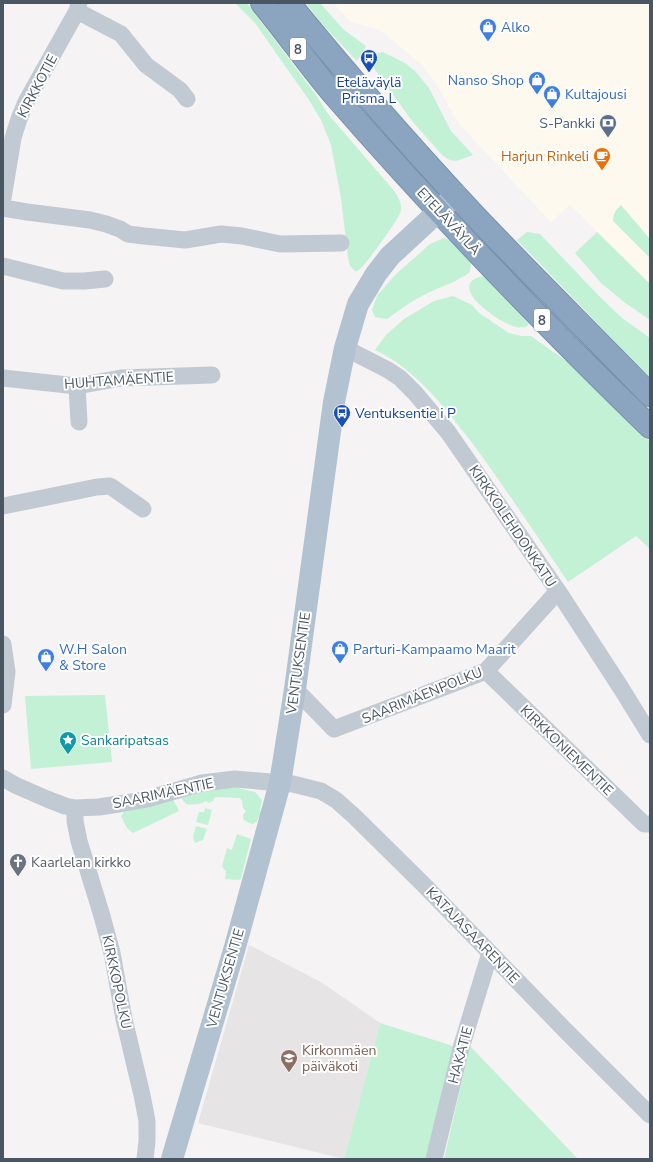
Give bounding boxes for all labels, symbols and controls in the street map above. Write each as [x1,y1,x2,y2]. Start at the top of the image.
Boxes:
shop icon: Alko [478,17,498,42]
place label: Alko [501,18,530,37]
road number: 8 [290,38,306,60]
bus stop icon: Eteläväylä Prisma L [359,48,379,73]
street label: KIRKKOTIE [13,51,62,121]
shop icon: Nanso Shop [527,70,547,95]
place label: Nanso Shop [448,71,524,90]
place label: Eteläväylä Prisma L [336,73,402,108]
shop icon: Kultajousi [542,84,562,109]
place label: Kultajousi [565,85,627,104]
bank icon: S-Pankki [598,113,618,138]
place label: S-Pankki [539,114,595,133]
cafe icon: Harjun Rinkeli [592,146,612,171]
place label: Harjun Rinkeli [501,147,589,166]
street label: ETELÄVÄYLÄ [412,184,485,259]
road number: 8 [534,309,550,331]
street label: HUHTAMÄENTIE [64,367,175,394]
bus stop icon: Ventuksentie i P [332,403,352,428]
place label: Ventuksentie i P [354,404,456,423]
street label: KIRKKOLEHDONKATU [465,461,561,591]
street label: VENTUKSENTIE [282,611,315,716]
shop icon: Parturi-Kampaamo Maarit [330,639,350,664]
place label: W.H Salon & Store [59,640,127,675]
place label: Parturi-Kampaamo Maarit [353,640,516,659]
shop icon: W.H Salon & Store [36,647,56,672]
street label: SAARIMÄENPOLKU [359,663,485,728]
street label: KIRKKONIEMENTIE [516,701,617,800]
place icon: Sankaripatsas [58,730,78,755]
place label: Sankaripatsas [81,731,169,750]
street label: SAARIMÄENTIE [111,774,215,813]
church icon: Kaarlelan kirkko [8,852,28,877]
place label: Kaarlelan kirkko [31,853,131,872]
street label: KATAJASAARENTIE [422,883,524,988]
street label: VENTUKSENTIE [202,926,249,1031]
street label: KIRKKOPOLKU [97,933,136,1031]
street label: HAKATIE [444,1024,477,1086]
place label: Kirkonmäen päiväkoti [302,1041,376,1076]
school or university icon: Kirkonmäen päiväkoti [279,1048,299,1073]

